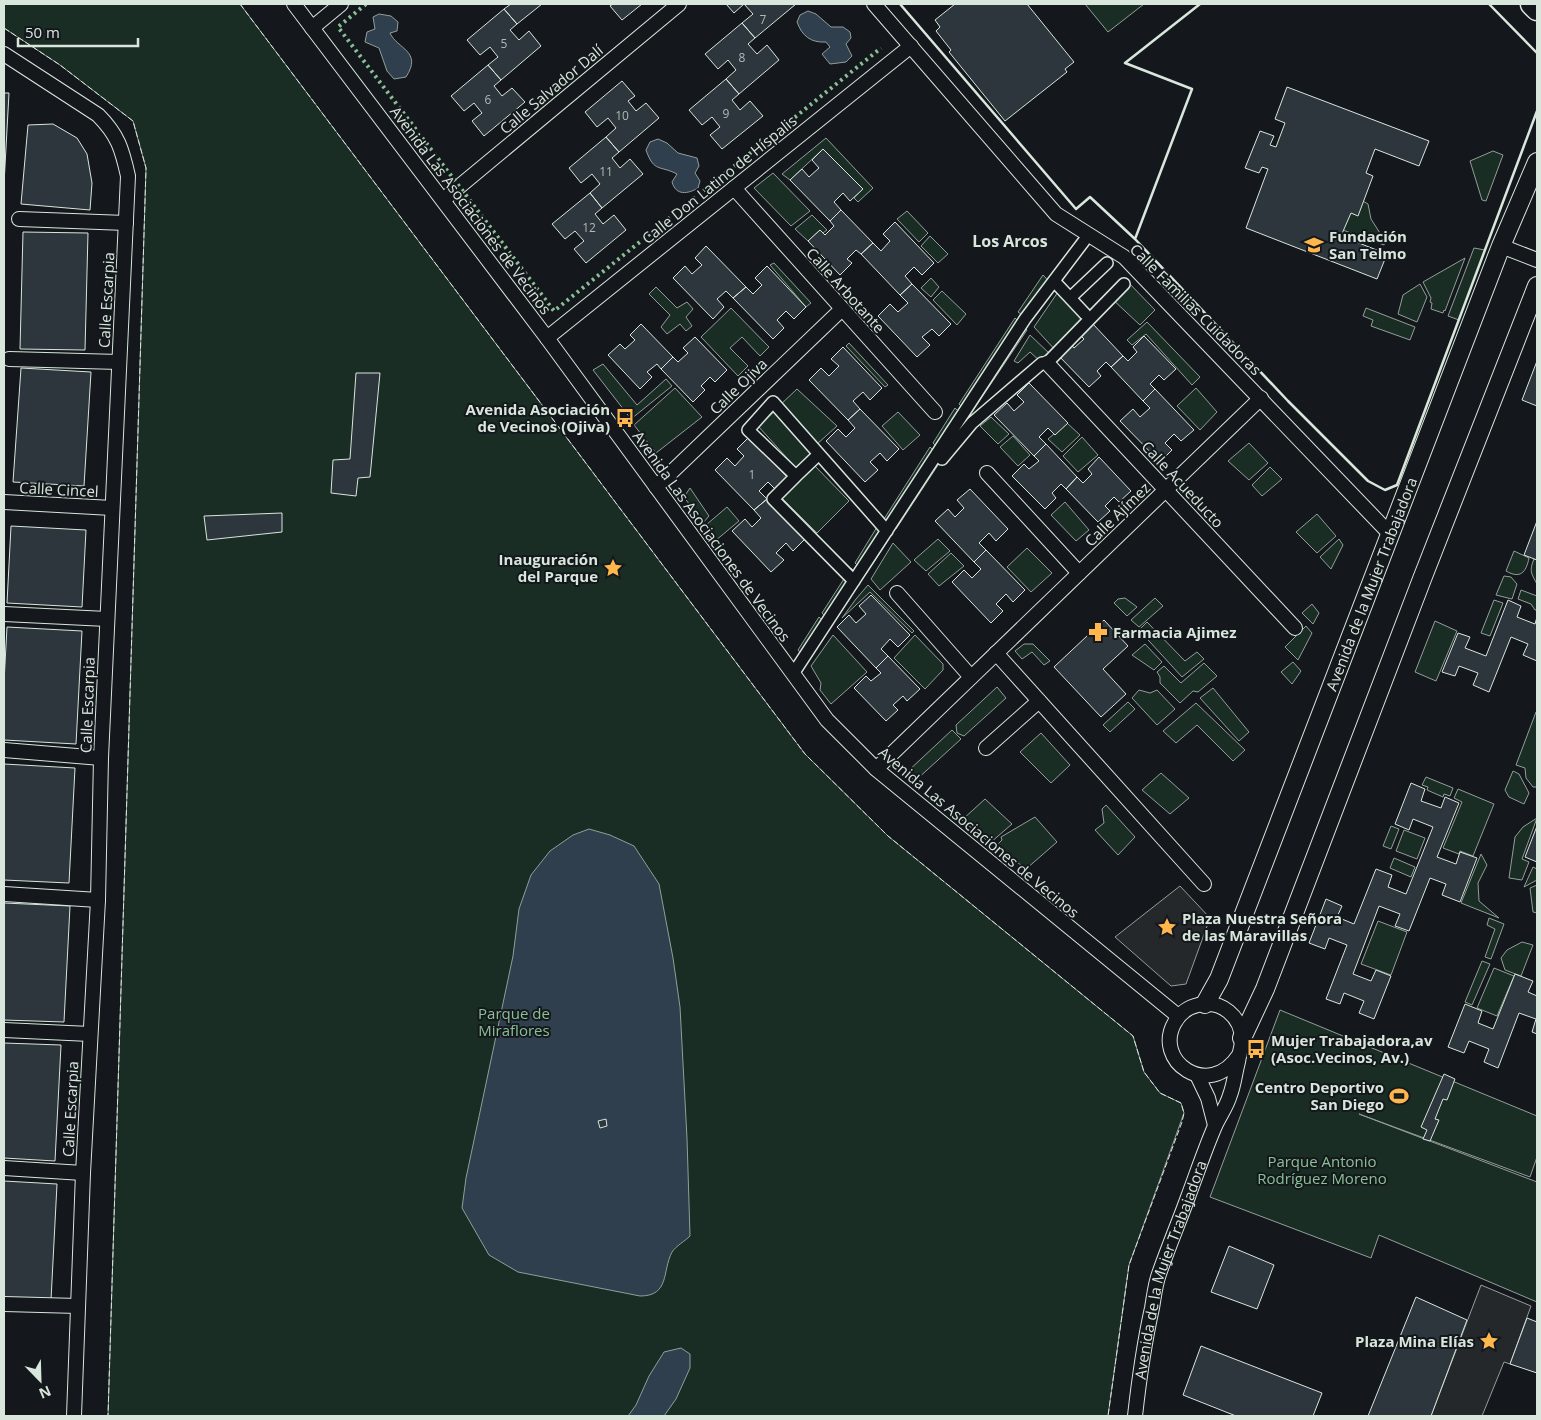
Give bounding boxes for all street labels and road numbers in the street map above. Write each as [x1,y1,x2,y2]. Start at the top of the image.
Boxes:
street label: Calle Salvador Dalí [495,39,608,138]
street label: Avenida Las Asociaciones de Vecinos [386,102,556,318]
street label: Calle Don Latino de Híspalis [637,110,801,248]
street label: Calle Familias Cuidadoras [1126,239,1266,379]
street label: Calle Arbotante [802,243,890,337]
street label: Calle Escarpia [93,251,119,349]
street label: Calle Ojiva [705,354,771,418]
street label: Avenida Las Asociaciones de Vecinos [629,427,795,645]
street label: Calle Acueducto [1138,436,1228,532]
street label: Avenida de la Mujer Trabajadora [1321,474,1421,694]
street label: Calle Cincel [19,477,99,501]
street label: Calle Ajímez [1080,478,1154,550]
street label: Calle Escarpia [75,657,99,753]
street label: Avenida Las Asociaciones de Vecinos [875,742,1083,922]
street label: Calle Escarpia [57,1060,83,1158]
street label: Avenida de la Mujer Trabajadora [1130,1158,1211,1380]

